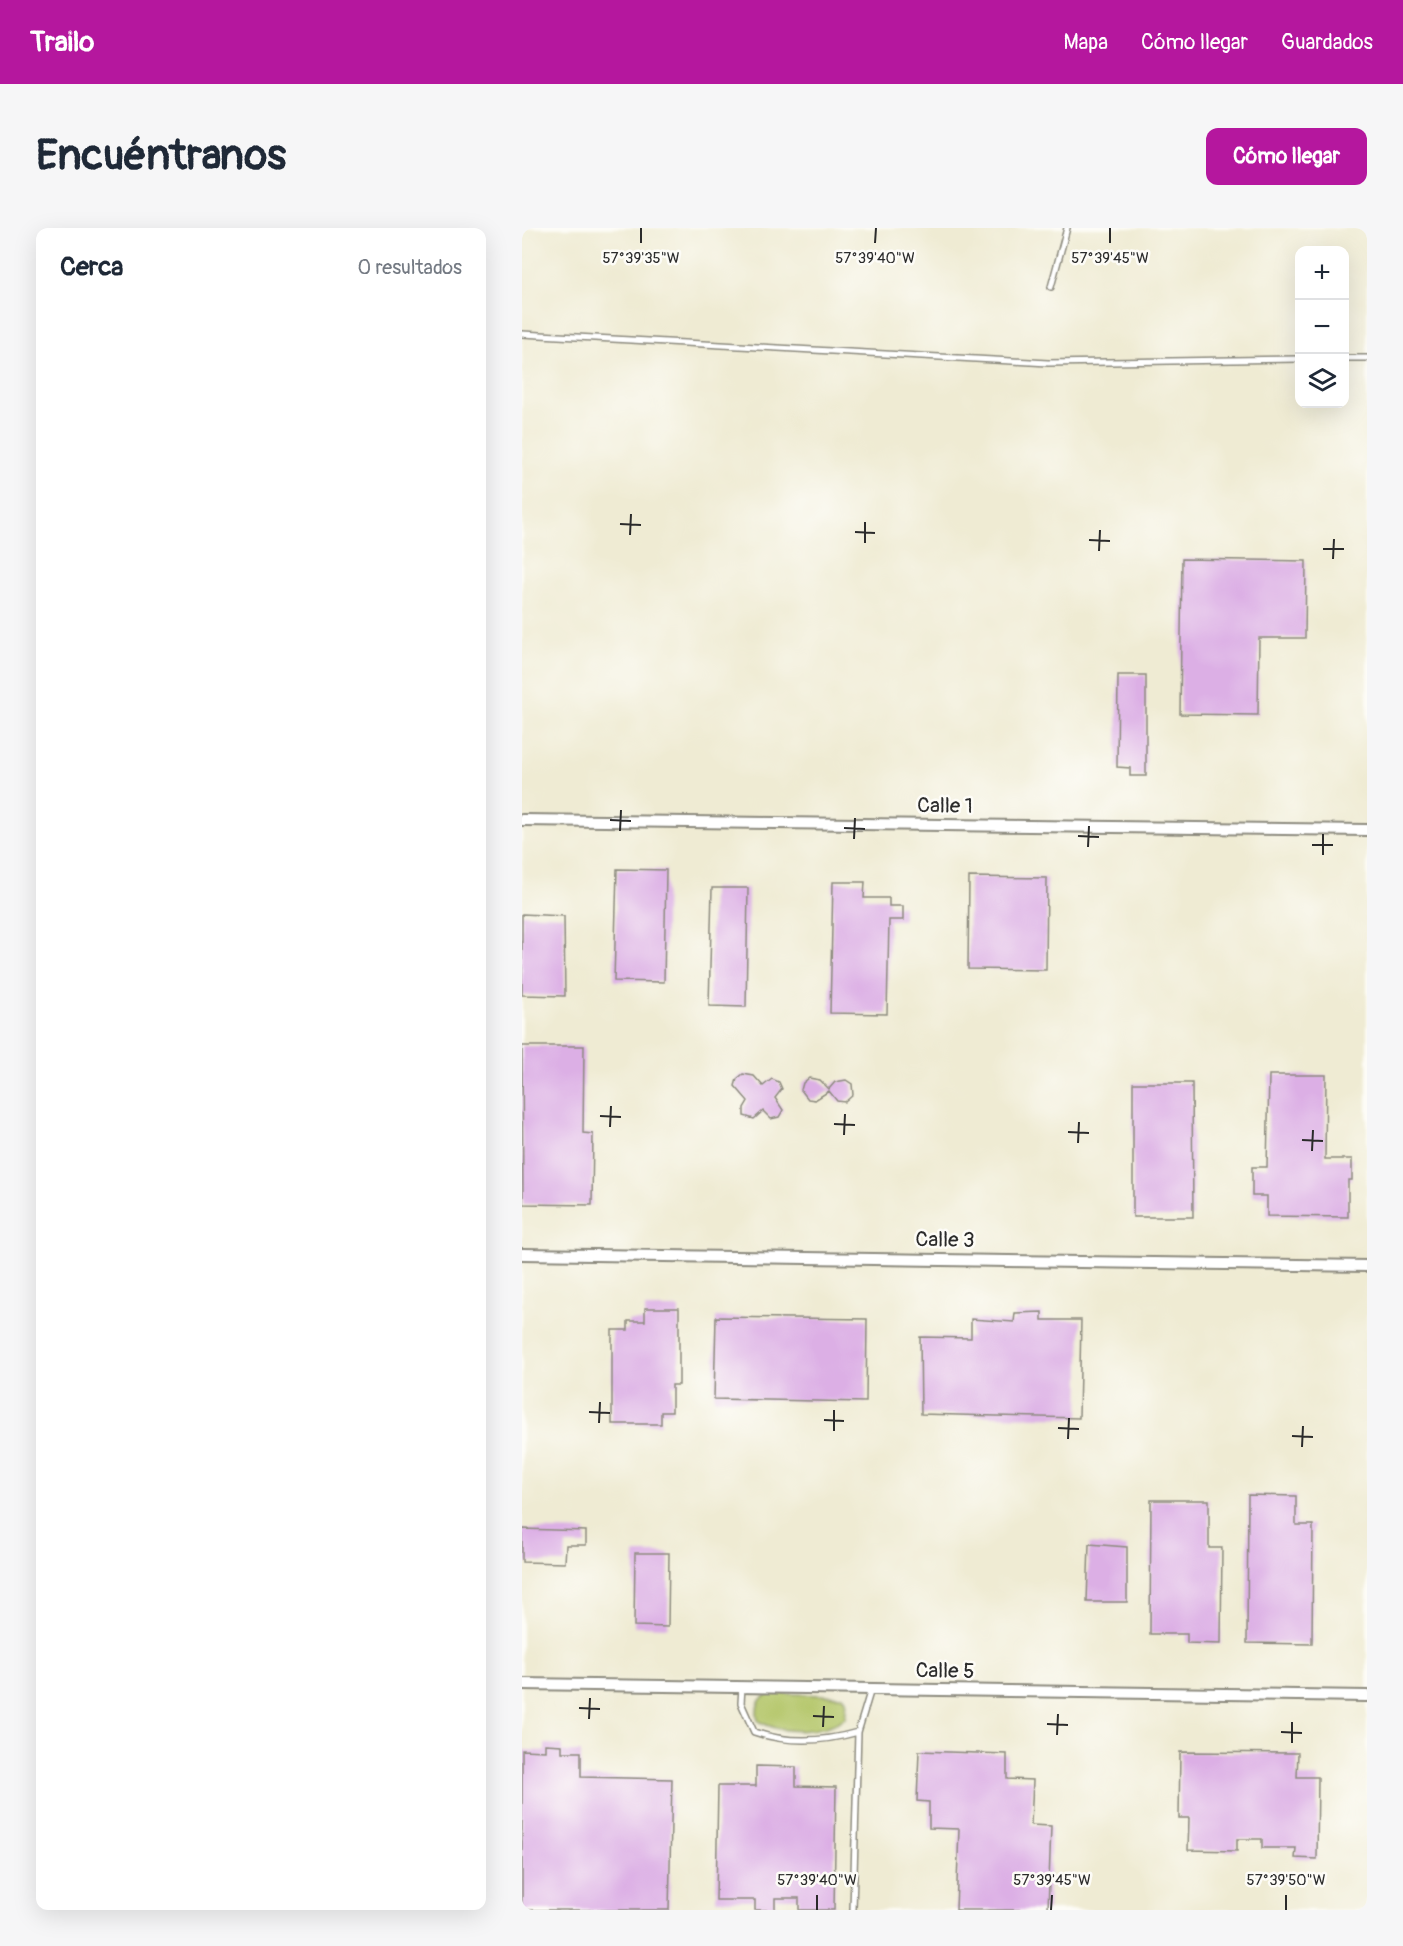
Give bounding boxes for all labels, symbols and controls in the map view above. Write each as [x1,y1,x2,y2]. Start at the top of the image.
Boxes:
text: Trailo [30,25,94,60]
text: Mapa [1063,29,1108,56]
text: Cómo llegar [1141,29,1248,56]
text: Guardados [1281,29,1373,56]
button: Cómo llegar [1206,128,1367,185]
text: Encuéntranos [36,130,286,182]
map controls [1295,246,1349,408]
button: + [1295,246,1349,300]
text: 57°39'35"W [602,249,680,268]
text: 57°39'40"W [835,249,915,268]
text: 57°39'45"W [1071,249,1149,268]
text: Cerca [60,251,123,283]
text: 0 resultados [358,255,462,280]
button: − [1295,300,1349,354]
button: layers [1295,354,1349,408]
street label: Calle 1 [917,792,973,820]
street label: Calle 3 [915,1226,975,1254]
street label: Calle 5 [915,1657,975,1685]
text: 57°39'40"W [777,1871,857,1890]
text: 57°39'45"W [1013,1871,1091,1890]
text: 57°39'50"W [1247,1871,1326,1890]

